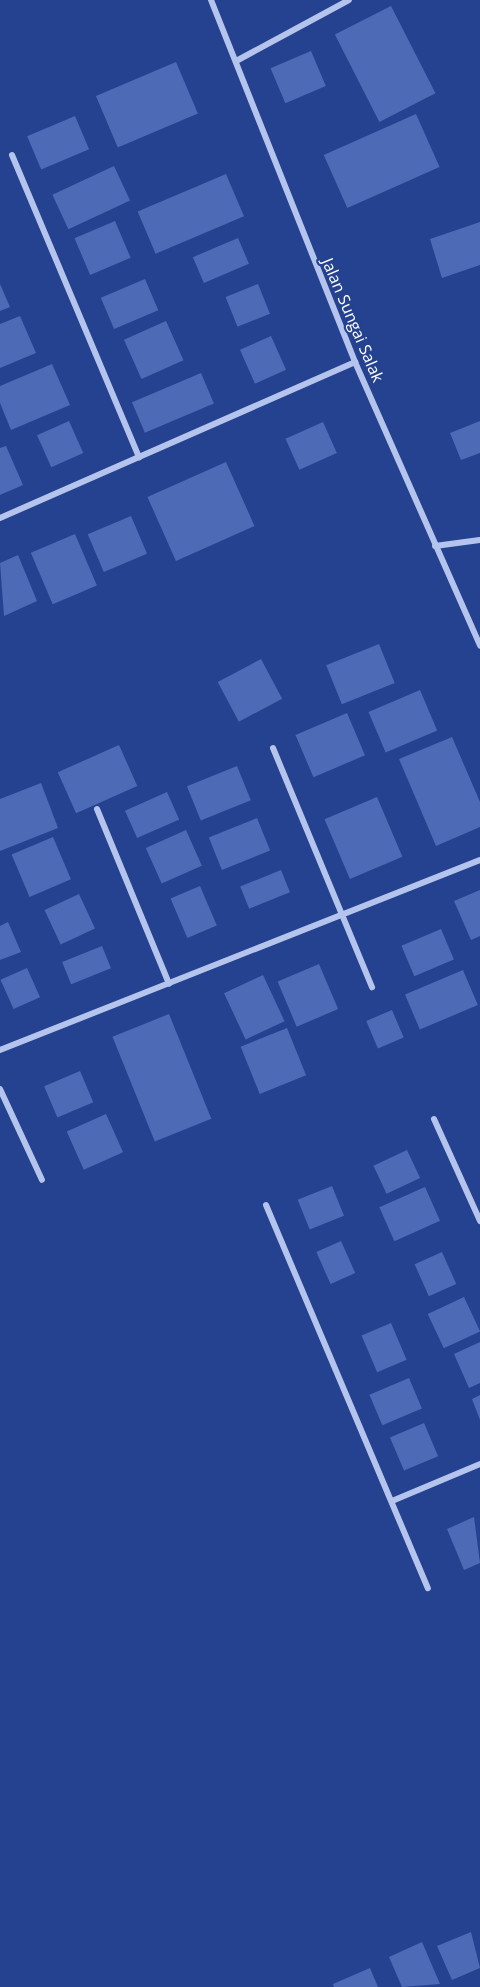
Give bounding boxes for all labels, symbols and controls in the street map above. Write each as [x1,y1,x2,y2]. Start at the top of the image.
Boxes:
street label: Jalan Sungai Salak [318,255,388,385]

